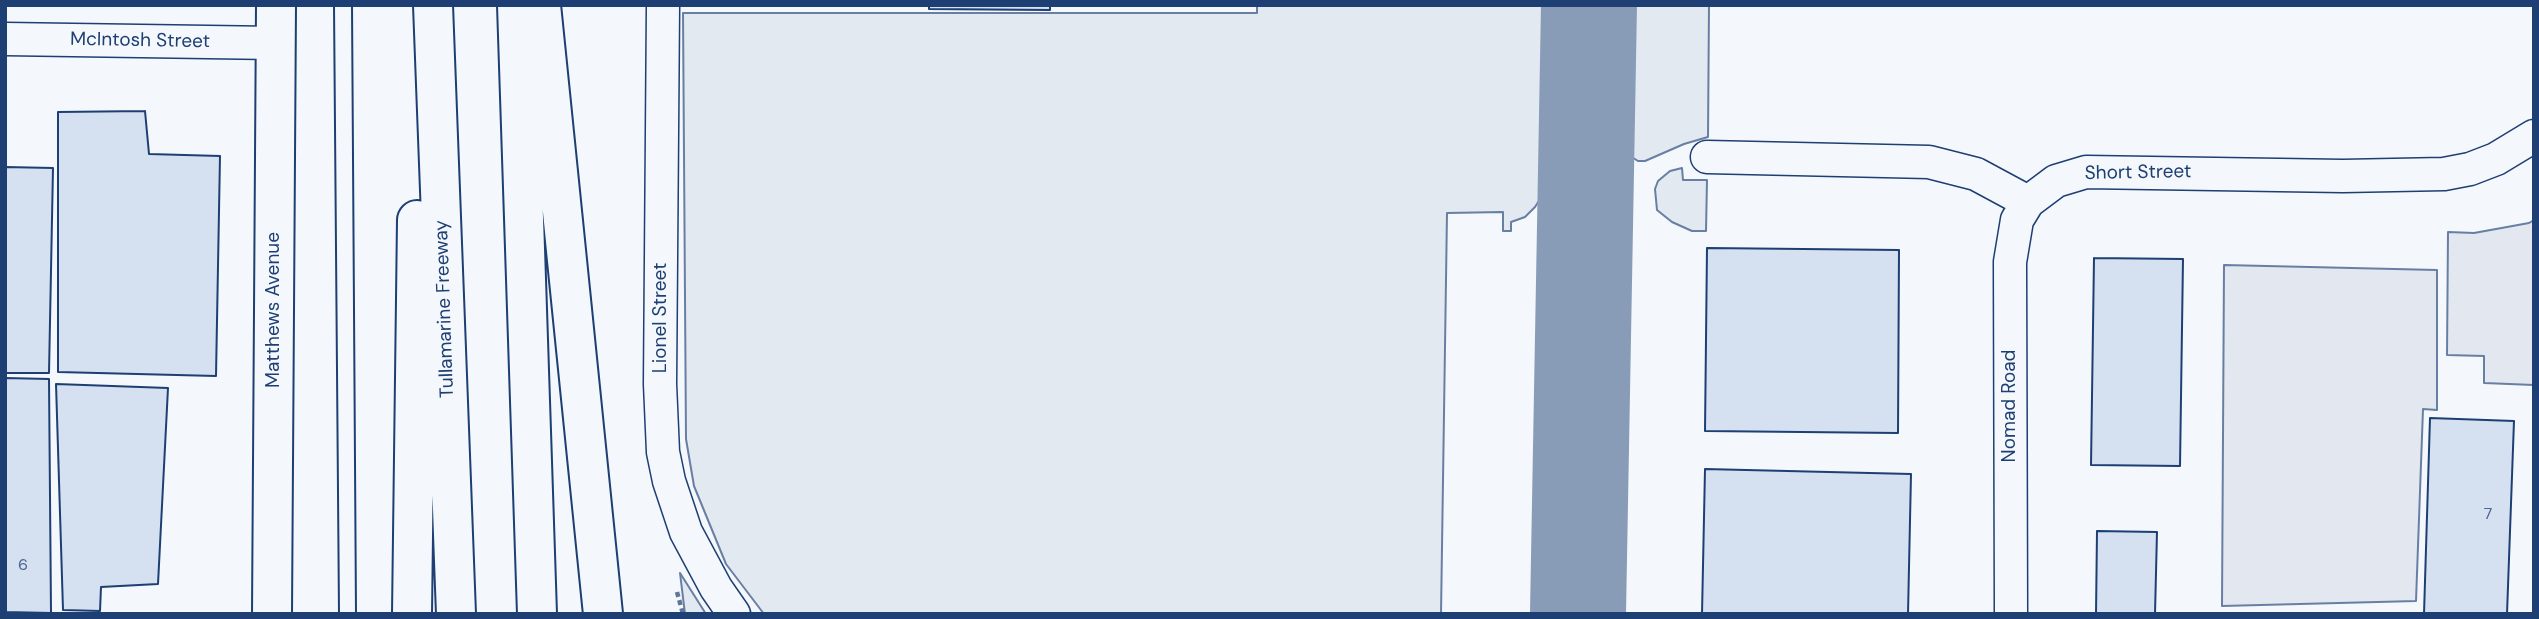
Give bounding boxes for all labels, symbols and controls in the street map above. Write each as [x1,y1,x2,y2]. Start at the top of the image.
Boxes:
street label: McIntosh Street [70,28,210,54]
street label: Short Street [2085,161,2191,185]
street label: Tullamarine Freeway [431,220,459,398]
street label: Matthews Avenue [263,232,285,388]
street label: Lionel Street [650,263,672,373]
street label: Nomad Road [1999,350,2021,462]
house number: 7 [2484,505,2492,525]
house number: 6 [18,556,28,576]

